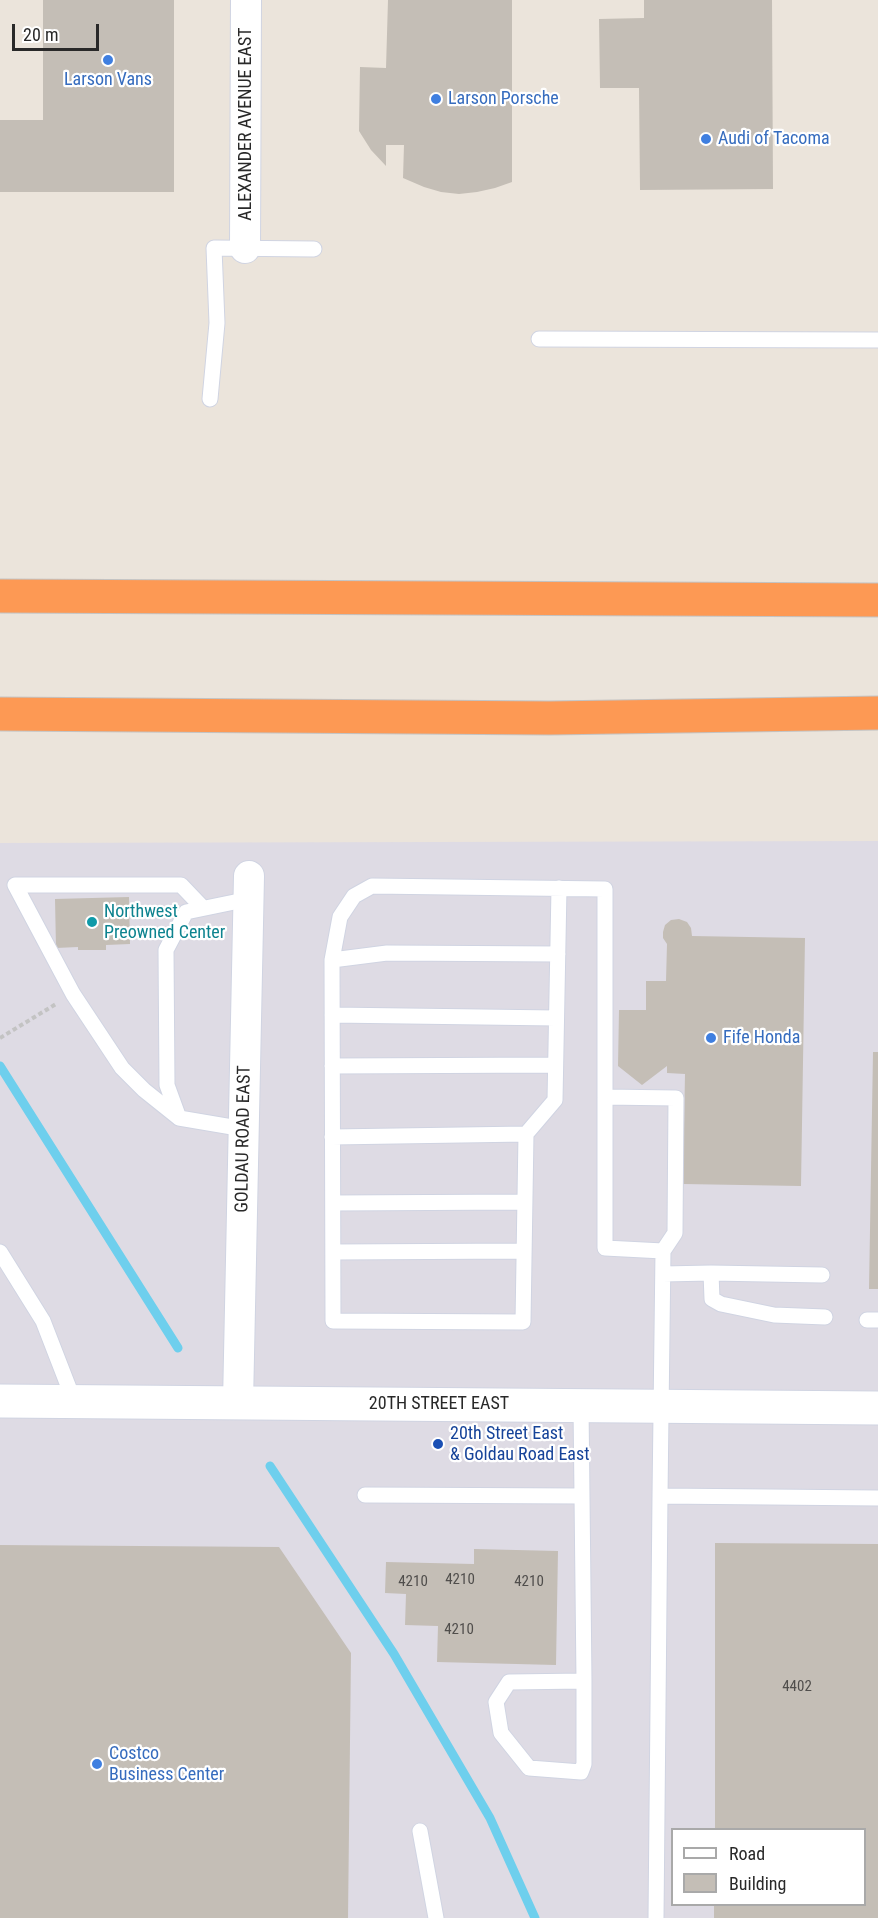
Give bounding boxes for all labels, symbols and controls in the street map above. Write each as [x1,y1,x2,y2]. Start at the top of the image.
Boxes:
scale bar [15,12,102,50]
text: 20 m [23,24,58,45]
street label: ALEXANDER AVENUE EAST [235,27,257,221]
marker: Larson Vans [101,53,115,67]
place label: Larson Vans [64,69,152,91]
place label: Larson Porsche [448,88,559,110]
marker: Larson Porsche [429,92,443,106]
place label: Audi of Tacoma [718,128,830,150]
marker: Audi of Tacoma [699,132,713,146]
place label: Northwest Preowned Center [104,901,225,944]
marker: Northwest Preowned Center [85,915,99,929]
place label: Fife Honda [723,1027,800,1049]
marker: Fife Honda [704,1031,718,1045]
street label: GOLDAU ROAD EAST [232,1065,256,1213]
street label: 20TH STREET EAST [369,1393,509,1415]
place label: 20th Street East & Goldau Road East [450,1423,589,1466]
marker: 20th Street East & Goldau Road East [431,1437,445,1451]
house number: 4210 [445,1571,475,1589]
house number: 4210 [398,1573,428,1591]
house number: 4210 [514,1573,544,1591]
house number: 4210 [444,1621,474,1639]
house number: 4402 [782,1678,812,1696]
place label: Costco Business Center [109,1743,224,1786]
marker: Costco Business Center [90,1757,104,1771]
legend [671,1828,866,1906]
text: Road [729,1843,765,1864]
text: Building [729,1873,786,1894]

